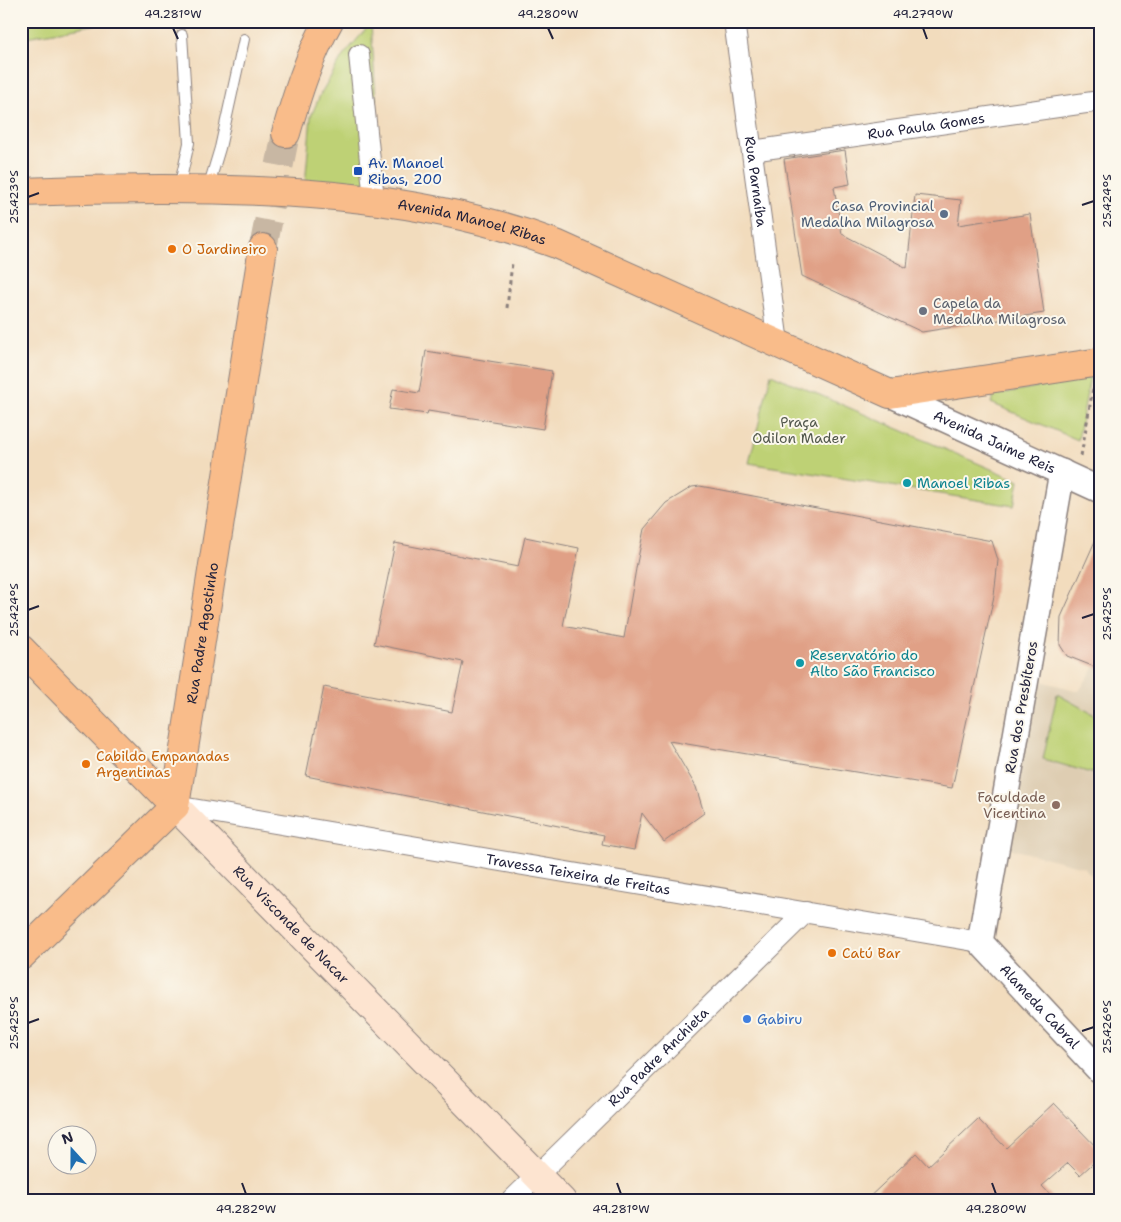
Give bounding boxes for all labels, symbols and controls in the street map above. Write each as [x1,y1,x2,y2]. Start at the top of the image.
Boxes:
text: 49.281°W [144,6,202,22]
text: 49.280°W [517,6,579,22]
text: 49.279°W [893,6,953,22]
street label: Rua Paula Gomes [866,109,986,143]
street label: Rua Parnaíba [741,135,771,228]
place label: Av. Manoel Ribas, 200 [368,154,445,188]
marker: Av. Manoel Ribas, 200 [352,165,364,177]
text: 25.423°S [6,170,22,224]
text: 25.424°S [1099,174,1115,228]
street label: Avenida Manoel Ribas [396,195,549,249]
place label: Casa Provincial Medalha Milagrosa [801,197,935,231]
marker: Casa Provincial Medalha Milagrosa [938,208,950,220]
place label: O Jardineiro [182,240,267,258]
marker: O Jardineiro [166,243,178,255]
place label: Capela da Medalha Milagrosa [933,294,1066,328]
marker: Capela da Medalha Milagrosa [917,305,929,317]
street label: Avenida Jaime Reis [930,406,1059,478]
park label: Praça Odilon Mader [752,413,846,447]
place label: Manoel Ribas [917,474,1010,492]
marker: Manoel Ribas [901,477,913,489]
street label: Rua Padre Agostinho [182,561,222,705]
text: 25.424°S [6,583,22,637]
text: 25.425°S [1099,587,1115,641]
street label: Rua dos Presbíteros [1000,639,1042,775]
place label: Reservatório do Alto São Francisco [810,646,935,680]
marker: Reservatório do Alto São Francisco [794,657,806,669]
place label: Cabildo Empanadas Argentinas [96,747,230,781]
marker: Cabildo Empanadas Argentinas [80,758,92,770]
place label: Faculdade Vicentina [977,788,1046,822]
marker: Faculdade Vicentina [1050,799,1062,811]
street label: Travessa Teixeira de Freitas [485,850,672,899]
street label: Rua Visconde de Nacar [229,862,353,988]
place label: Catú Bar [842,944,901,962]
marker: Catú Bar [826,947,838,959]
street label: Alameda Cabral [996,960,1084,1053]
text: 25.425°S [6,996,22,1050]
text: 25.426°S [1099,1000,1115,1054]
street label: Rua Padre Anchieta [604,1003,713,1110]
place label: Gabiru [757,1010,802,1028]
marker: Gabiru [741,1013,753,1025]
north arrow [48,1124,98,1174]
text: N [59,1127,76,1148]
text: 49.282°W [216,1201,276,1217]
text: 49.281°W [592,1201,650,1217]
text: 49.280°W [965,1201,1027,1217]

